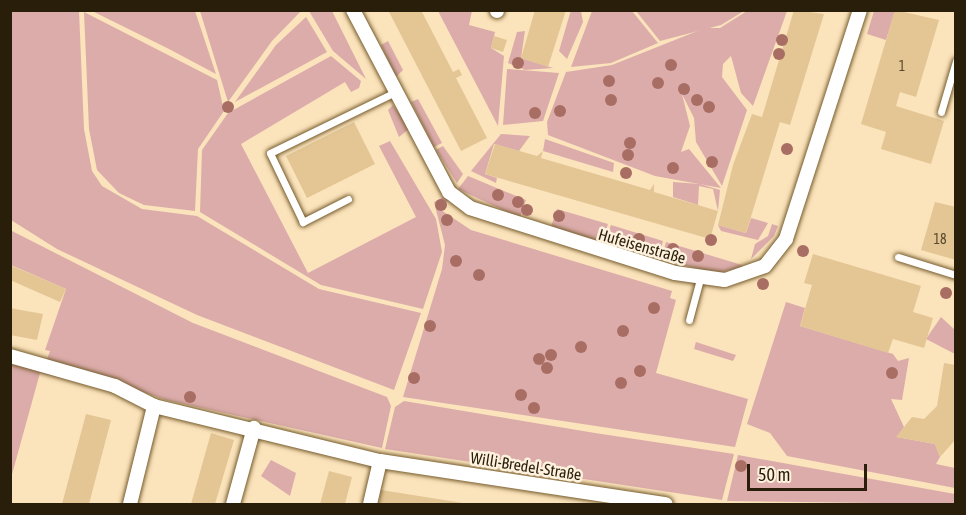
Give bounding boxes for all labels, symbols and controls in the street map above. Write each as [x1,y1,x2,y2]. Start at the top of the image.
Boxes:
house number: 1 [899,58,905,74]
street label: Hufeisenstraße [596,224,688,268]
house number: 18 [933,231,947,247]
street label: Willi-Bredel-Straße [469,448,583,484]
scale bar [750,452,870,490]
text: 50 m [758,464,790,485]

